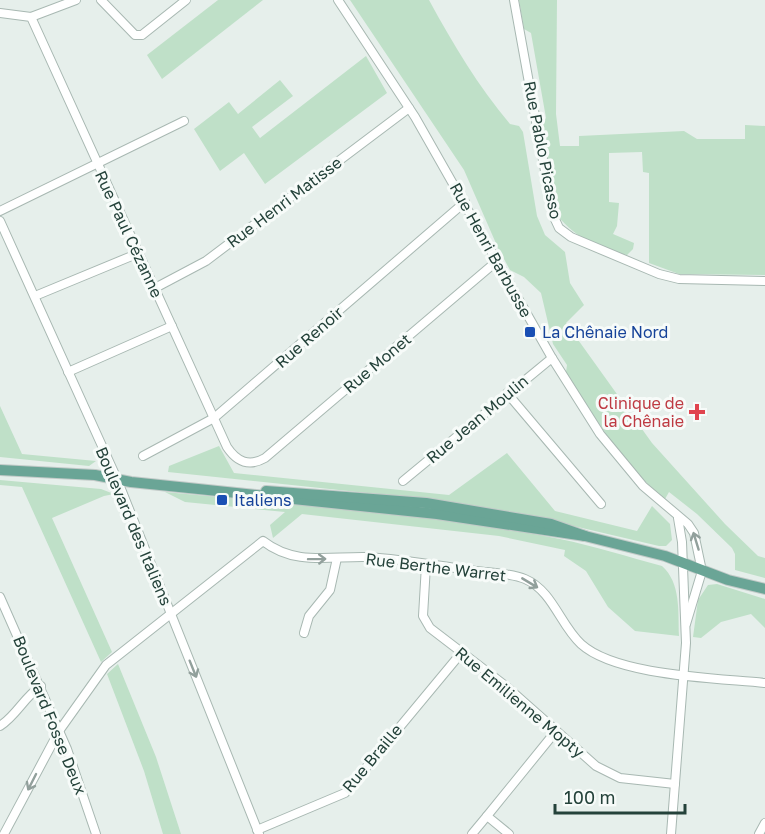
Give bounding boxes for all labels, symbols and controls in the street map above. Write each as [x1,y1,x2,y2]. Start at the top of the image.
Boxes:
street label: Rue Pablo Picasso [520,79,566,221]
street label: Rue Henri Matisse [223,152,345,252]
street label: Rue Paul Cézanne [91,167,167,301]
street label: Rue Henri Barbusse [446,179,536,321]
street label: Rue Renoir [271,302,347,372]
place label: La Chênaie Nord [542,322,668,342]
marker: La Chênaie Nord [523,325,537,339]
street label: Rue Monet [339,329,415,397]
street label: Rue Jean Moulin [422,371,532,467]
place label: Clinique de la Chênaie [598,393,684,431]
marker: Clinique de la Chênaie [688,403,706,421]
street label: Boulevard des Italiens [91,444,177,608]
place label: Italiens [234,490,291,510]
marker: Italiens [215,493,229,507]
one-way arrow [690,532,701,551]
street label: Rue Berthe Warret [365,548,507,586]
one-way arrow [306,553,326,565]
one-way arrow [521,577,538,590]
street label: Boulevard Fosse Deux [9,633,91,798]
street label: Rue Emilienne Mopty [451,642,589,762]
one-way arrow [188,659,199,677]
street label: Rue Braille [338,720,406,796]
one-way arrow [26,773,37,791]
scale bar [555,777,686,815]
text: 100 m [564,786,615,808]

